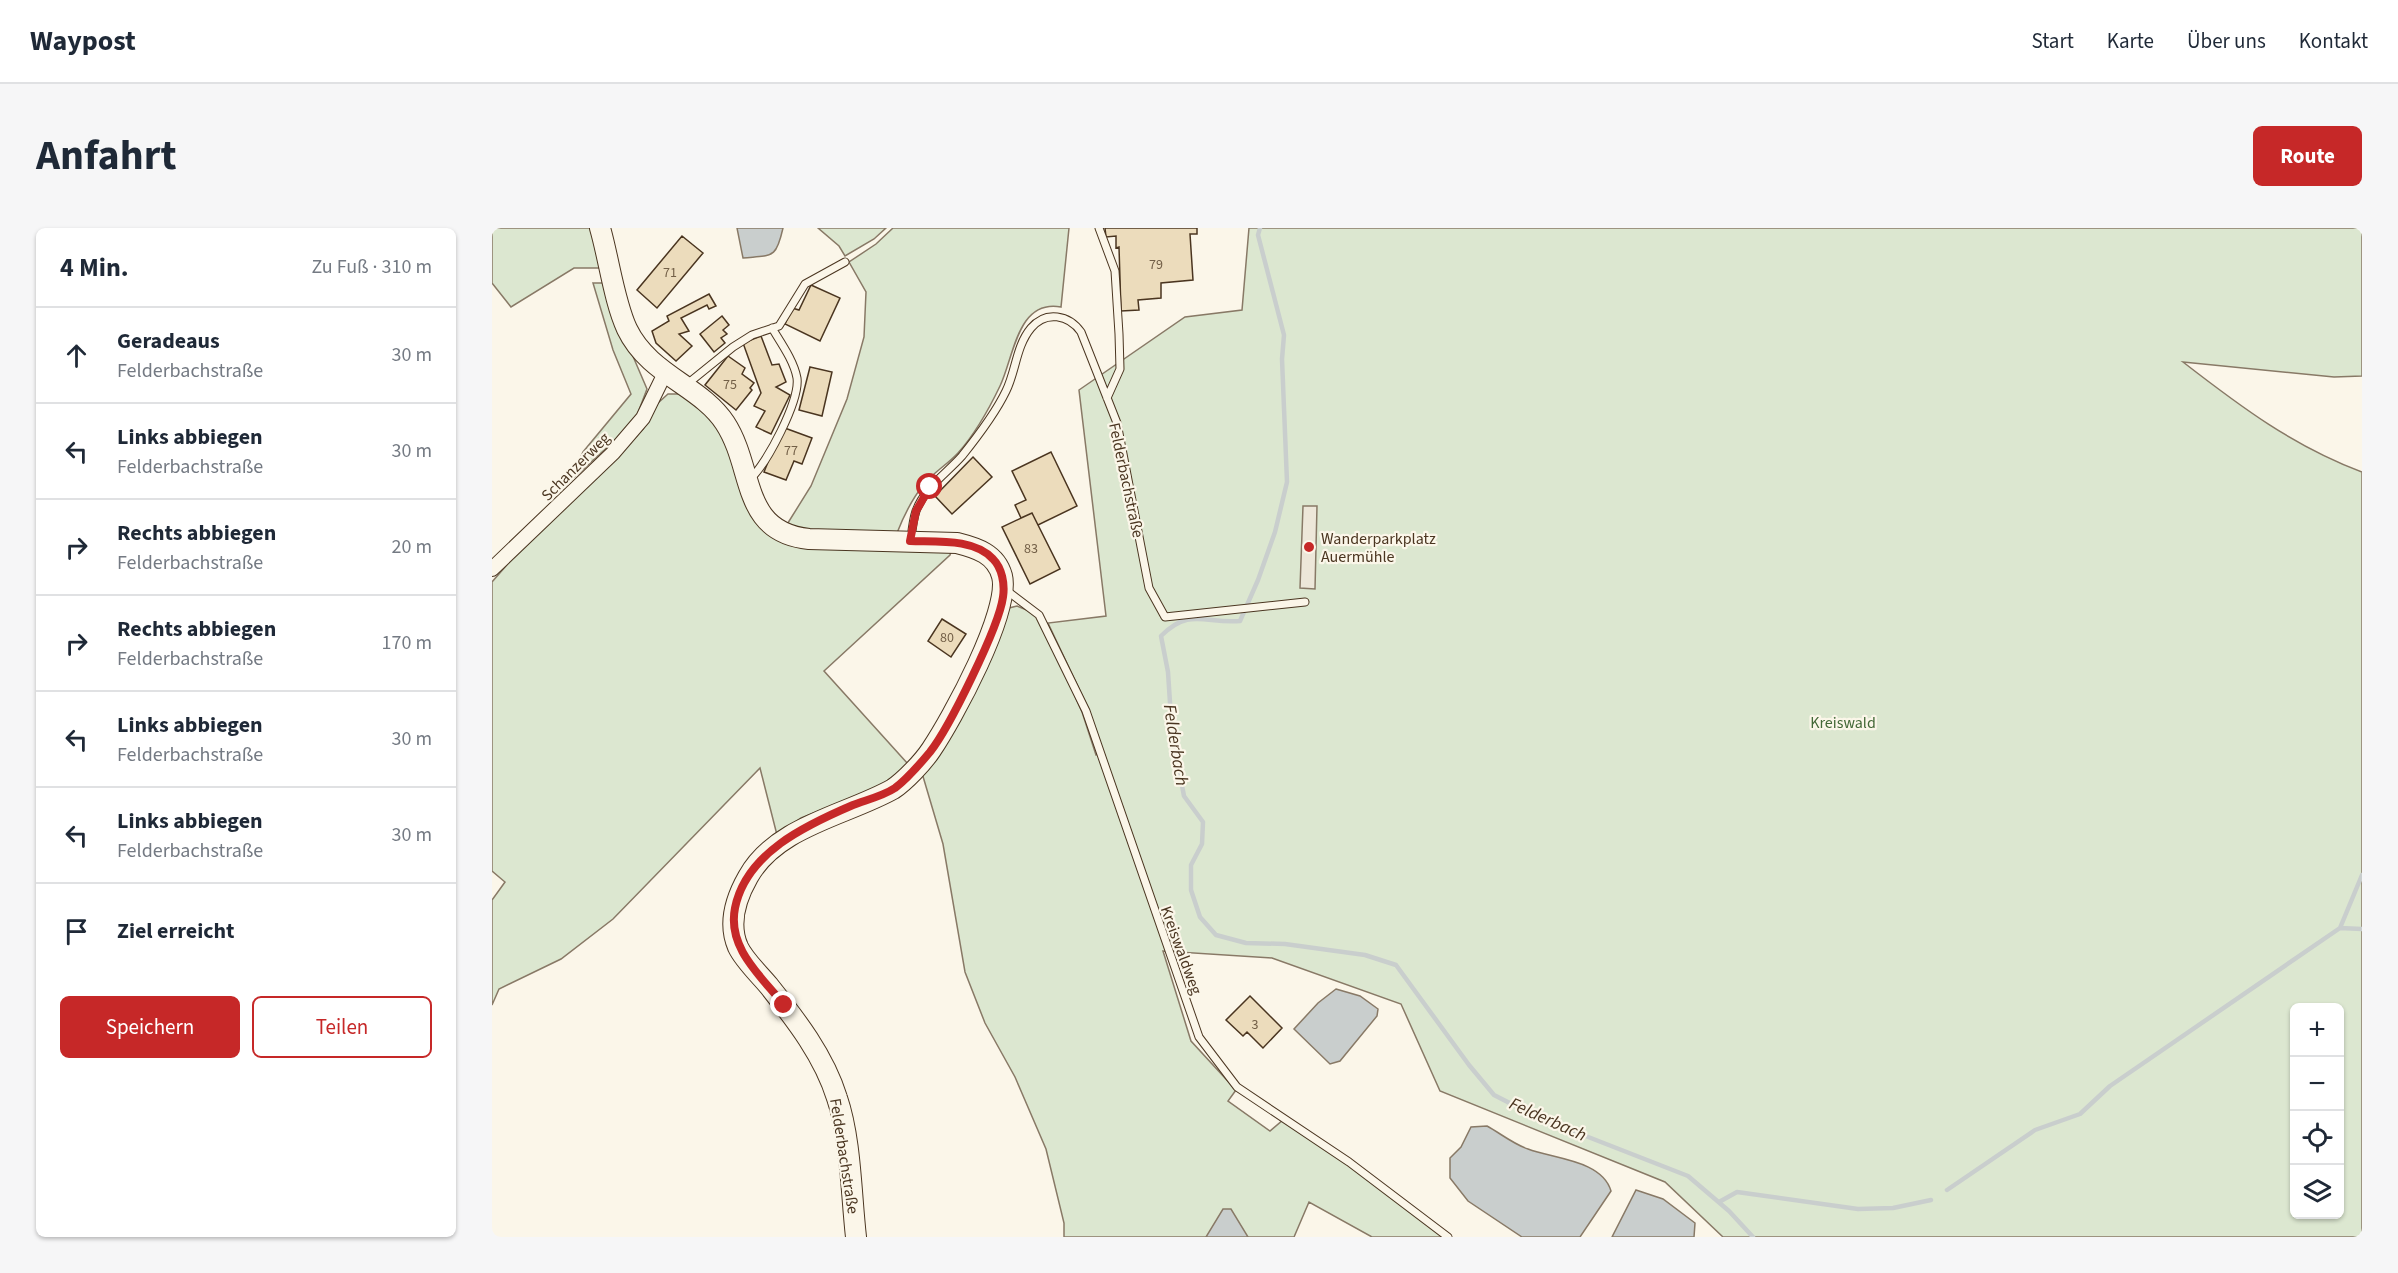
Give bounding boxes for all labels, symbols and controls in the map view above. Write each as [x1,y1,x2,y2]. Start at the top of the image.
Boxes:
text: Waypost [30,21,136,61]
text: Start [2031,26,2074,56]
text: Karte [2107,26,2154,56]
text: Über uns [2187,26,2266,56]
text: Kontakt [2299,26,2368,56]
text: Anfahrt [36,126,177,186]
button: Route [2253,126,2362,186]
text: 4 Min. [60,249,129,286]
text: Zu Fuß · 310 m [311,253,432,281]
house number: 79 [1149,255,1163,275]
house number: 71 [663,263,677,283]
text: Geradeaus [117,325,220,357]
icon: ahead [60,339,93,372]
text: 30 m [392,341,432,369]
text: Felderbachstraße [117,357,263,385]
house number: 75 [723,375,737,395]
text: Links abbiegen [117,421,263,453]
street label: Felderbachstraße [1103,421,1149,540]
street label: Schanzerweg [536,427,615,506]
icon: left [60,435,93,468]
text: 30 m [392,437,432,465]
house number: 77 [784,441,798,461]
text: Felderbachstraße [117,453,263,481]
route start [916,473,942,499]
text: Rechts abbiegen [117,517,276,549]
place label: Wanderparkplatz Auermühle [1321,528,1436,568]
icon: right [60,531,93,564]
text: 20 m [392,533,432,561]
house number: 83 [1024,539,1038,559]
marker: Wanderparkplatz Auermühle [1302,540,1316,554]
text: Felderbachstraße [117,549,263,577]
text: Rechts abbiegen [117,613,276,645]
icon: right [60,627,93,660]
house number: 80 [940,628,954,648]
text: 170 m [382,629,432,657]
text: Felderbachstraße [117,645,263,673]
water label: Felderbach [1157,702,1194,788]
text: Links abbiegen [117,709,263,741]
park label: Kreiswald [1810,712,1876,734]
icon: left [60,723,93,756]
text: 30 m [392,725,432,753]
text: Felderbachstraße [117,741,263,769]
text: Links abbiegen [117,805,263,837]
icon: left [60,819,93,852]
text: 30 m [392,821,432,849]
text: Felderbachstraße [117,837,263,865]
street label: Kreiswaldweg [1155,903,1207,998]
icon: arrive [60,915,93,948]
text: Ziel erreicht [117,915,235,947]
route end [770,991,796,1017]
button: Speichern [60,996,240,1058]
button: Teilen [252,996,432,1058]
map controls [2290,1003,2344,1219]
button: + [2290,1003,2344,1057]
house number: 3 [1252,1015,1259,1035]
button: − [2290,1057,2344,1111]
water label: Felderbach [1505,1091,1591,1148]
street label: Felderbachstraße [824,1097,864,1216]
button: locate [2290,1111,2344,1165]
button: layers [2290,1165,2344,1219]

